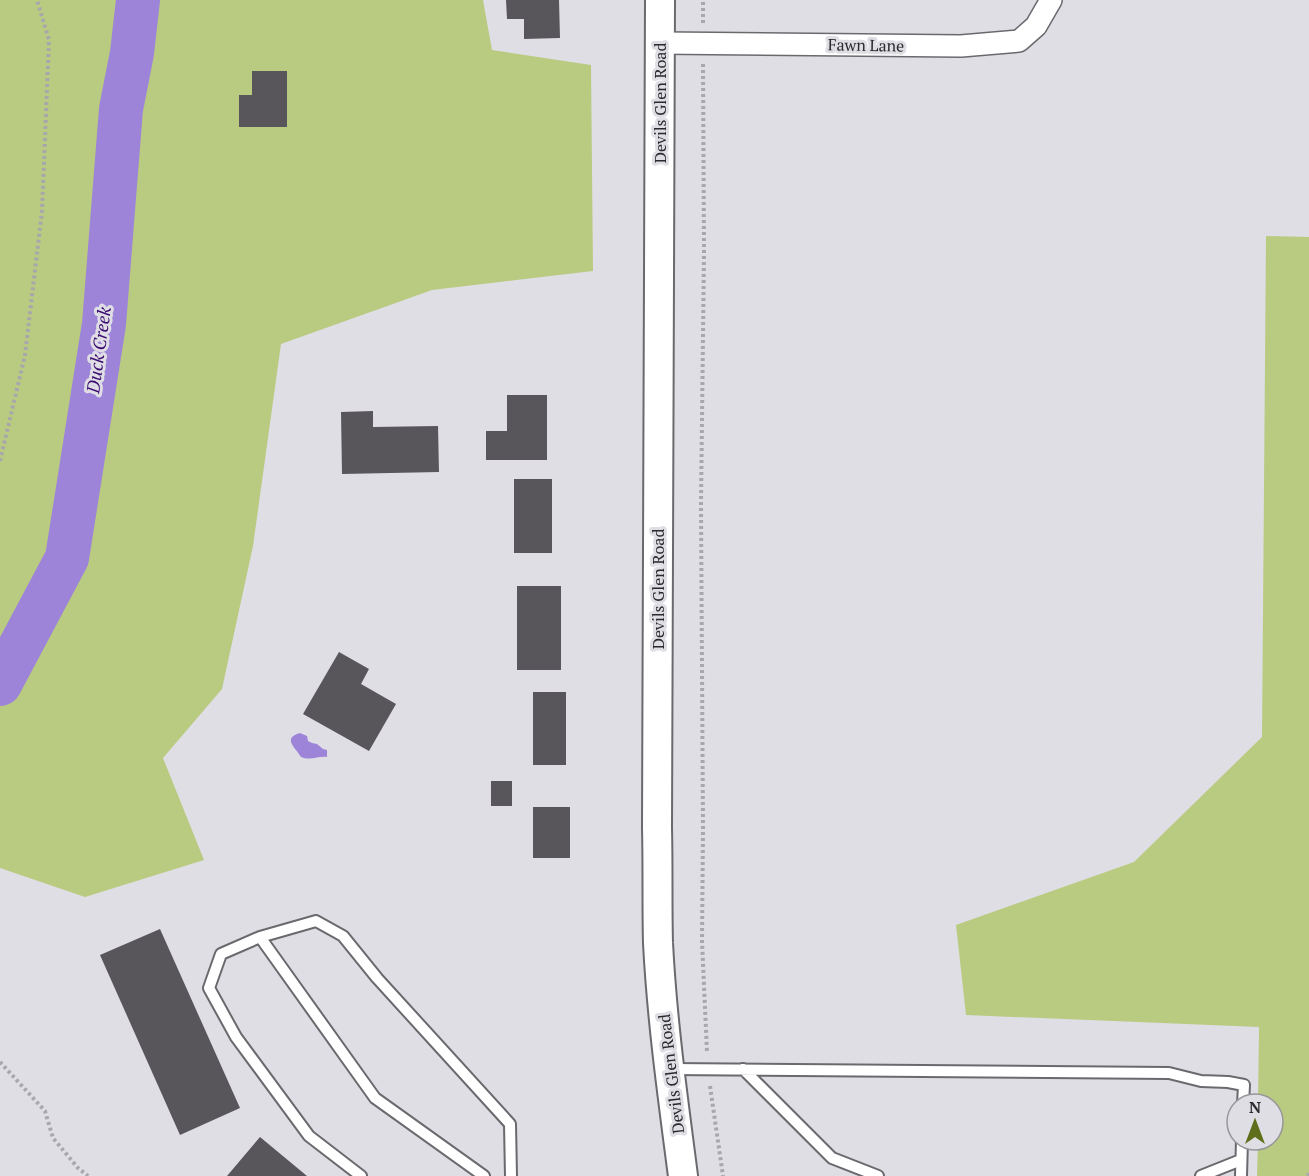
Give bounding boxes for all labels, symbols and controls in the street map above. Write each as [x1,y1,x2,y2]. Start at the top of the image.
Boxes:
street label: Fawn Lane [828,33,904,57]
street label: Devils Glen Road [649,43,671,163]
water label: Duck Creek [80,305,116,396]
street label: Devils Glen Road [647,529,669,649]
street label: Devils Glen Road [653,1013,689,1135]
north arrow [1225,1092,1285,1152]
text: N [1249,1096,1261,1118]

